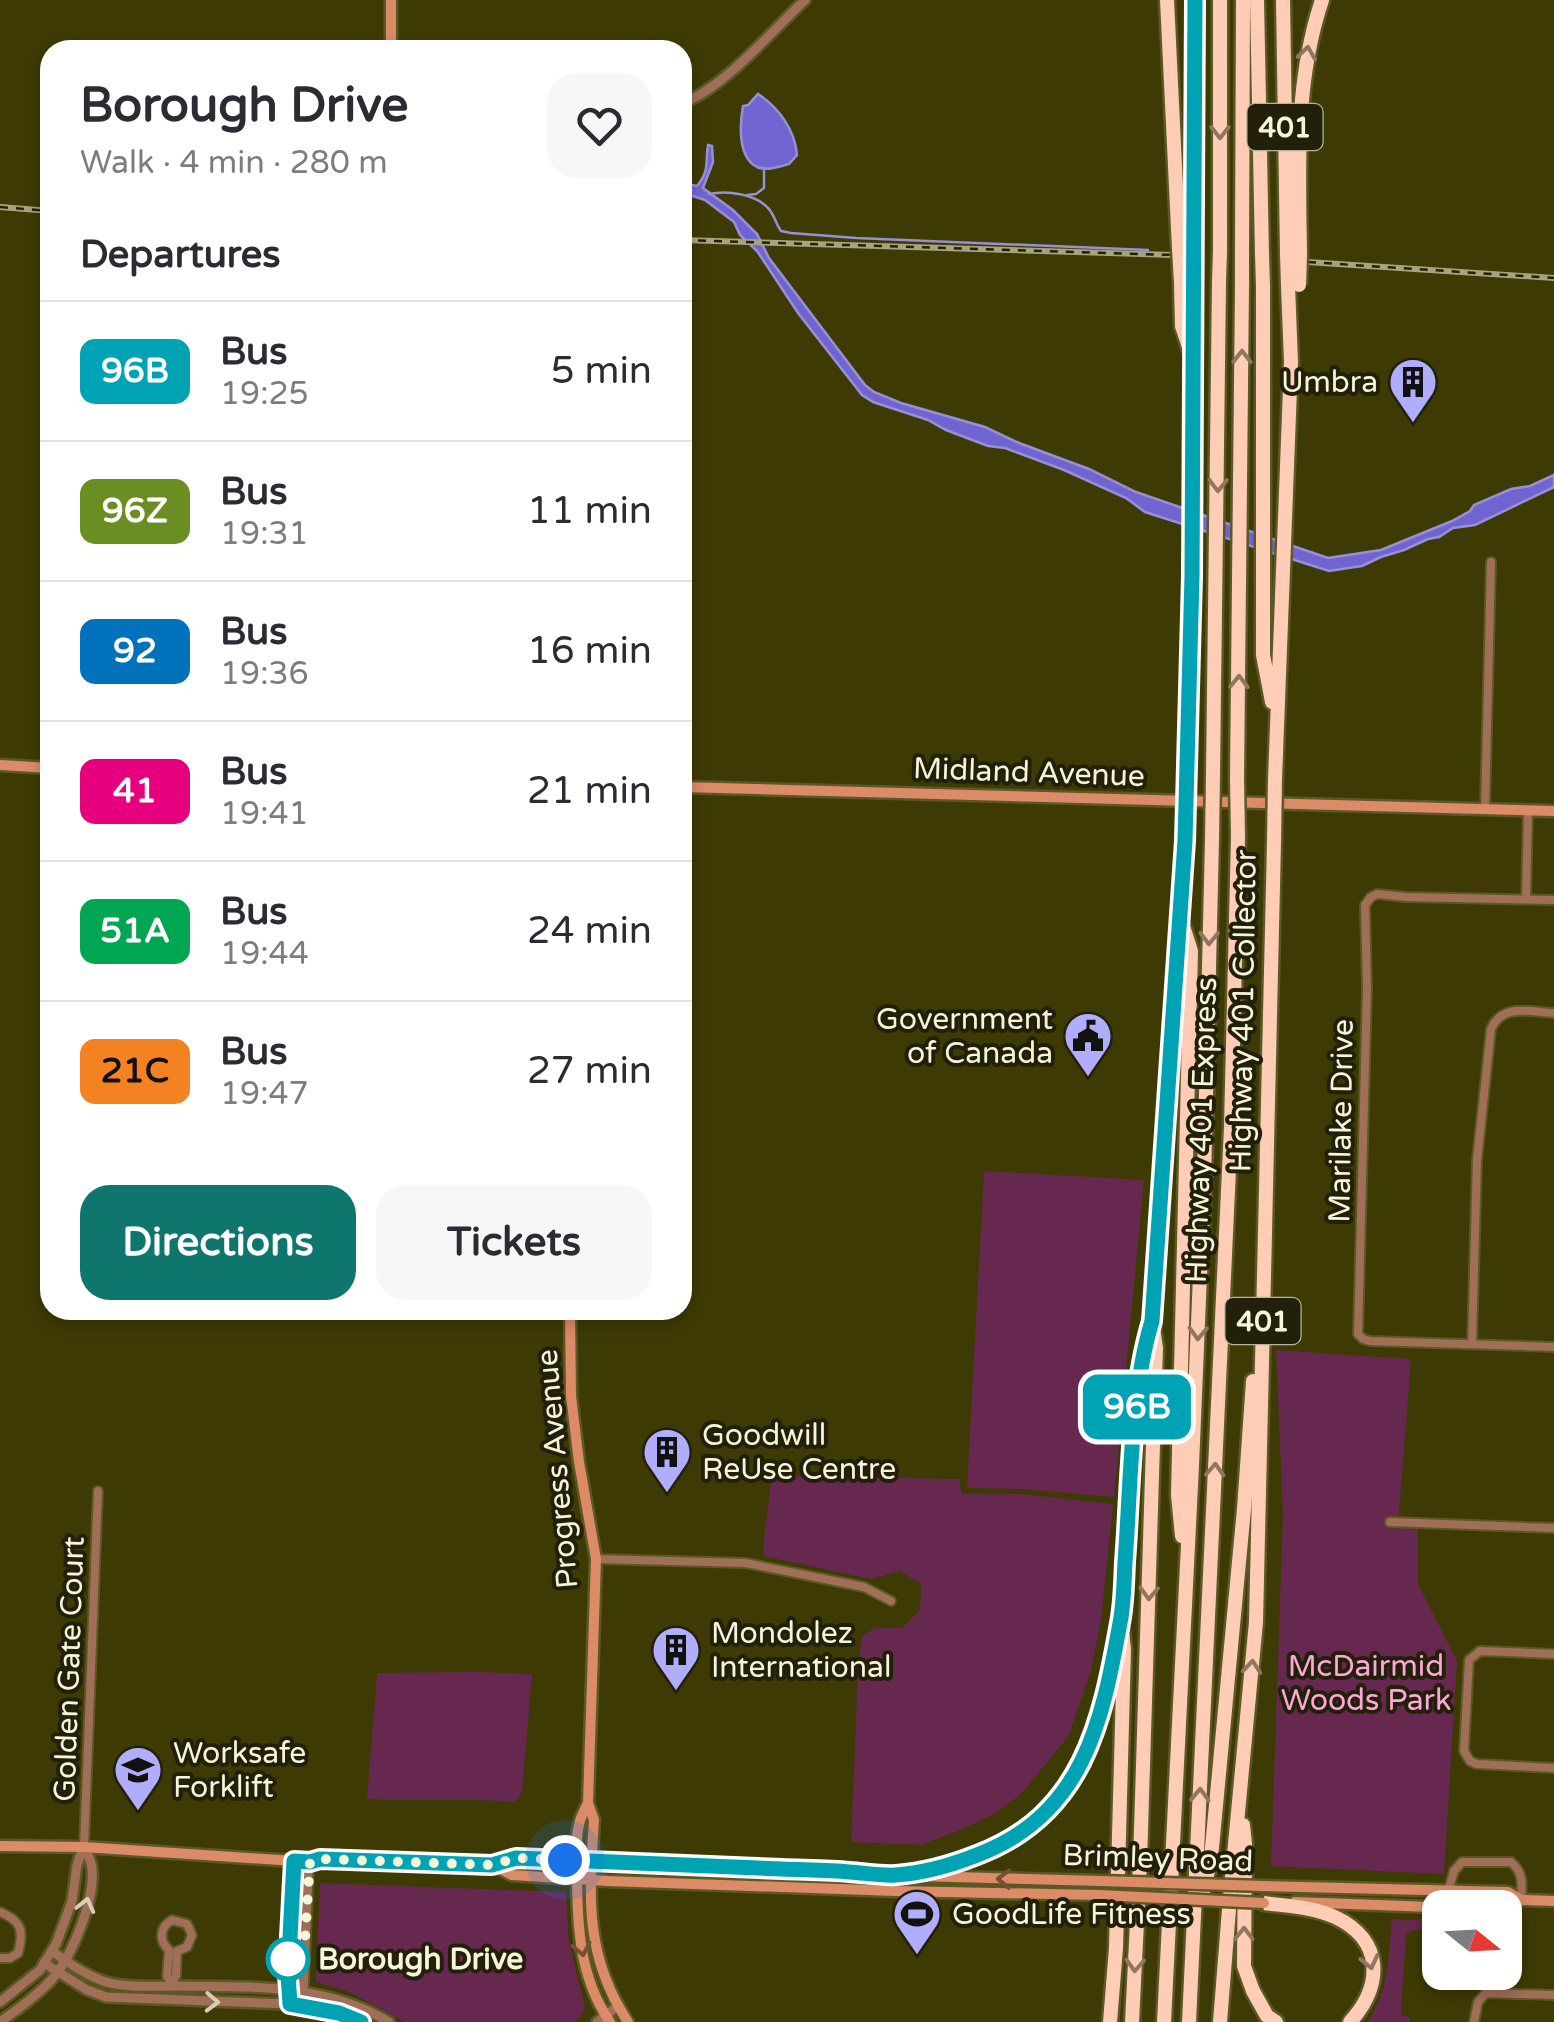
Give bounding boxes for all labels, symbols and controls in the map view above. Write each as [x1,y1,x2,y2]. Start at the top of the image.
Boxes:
one-way arrow [1296,45,1317,62]
button: heart [547,73,652,178]
text: Borough Drive [80,77,409,135]
road number: 401 [1248,104,1322,150]
one-way arrow [1209,126,1231,141]
text: Walk · 4 min · 280 m [80,144,388,182]
text: Departures [80,232,281,278]
text: Bus [220,329,287,375]
text: 5 min [551,348,652,394]
one-way arrow [1231,348,1252,364]
text: 96B [101,350,169,392]
building icon: Umbra [1387,356,1439,424]
place label: Umbra [1281,364,1378,401]
text: 19:25 [220,375,309,413]
text: Bus [220,469,287,515]
one-way arrow [1207,477,1228,493]
text: 11 min [527,488,652,534]
text: 96Z [102,490,168,532]
text: 19:31 [220,515,309,553]
text: Bus [220,609,287,655]
text: 16 min [527,628,652,674]
text: 92 [113,630,157,672]
text: 19:36 [220,655,309,693]
one-way arrow [1228,673,1250,688]
text: Bus [220,749,287,795]
street label: Midland Avenue [913,750,1145,795]
text: 21 min [527,768,652,814]
text: 41 [113,770,157,812]
text: 19:41 [220,795,309,833]
street label: Highway 401 Collector [1222,849,1265,1173]
text: Bus [220,889,288,935]
text: 24 min [527,908,652,954]
text: 51A [100,910,170,952]
one-way arrow [1199,930,1220,946]
text: 19:44 [220,935,309,973]
street label: Highway 401 Express [1178,976,1225,1284]
place label: Government of Canada [876,1001,1053,1072]
public building icon: Government of Canada [1062,1010,1114,1078]
street label: Marilake Drive [1321,1019,1362,1223]
text: Bus [220,1029,287,1075]
text: 27 min [527,1048,652,1094]
text: 21C [101,1050,169,1092]
text: 19:47 [220,1075,309,1113]
button: Directions [80,1185,356,1300]
button: Tickets [376,1185,652,1300]
road number: 401 [1226,1298,1300,1344]
one-way arrow [1187,1325,1208,1341]
street label: Progress Avenue [529,1348,586,1590]
line badge: 96B [1080,1374,1194,1440]
text: 96B [1103,1386,1171,1428]
place label: Goodwill ReUse Centre [702,1417,896,1488]
building icon: Goodwill ReUse Centre [641,1426,693,1494]
one-way arrow [1204,1461,1225,1477]
street label: Golden Gate Court [46,1536,93,1802]
one-way arrow [1138,1585,1159,1601]
place label: Mondolez International [711,1615,891,1686]
building icon: Mondolez International [650,1624,702,1692]
park label: McDairmid Woods Park [1281,1648,1451,1719]
one-way arrow [1241,1659,1262,1675]
place label: Worksafe Forklift [173,1735,306,1806]
school or university icon: Worksafe Forklift [112,1744,164,1812]
one-way arrow [1189,1786,1210,1802]
your location [540,1835,590,1885]
street label: Brimley Road [1062,1837,1254,1880]
one-way arrow [995,1868,1011,1889]
sports icon: GoodLife Fitness [891,1888,943,1956]
north arrow [1422,1890,1522,1990]
map controls [1422,1890,1522,1990]
place label: GoodLife Fitness [952,1896,1191,1933]
one-way arrow [74,1897,95,1914]
one-way arrow [1234,1926,1255,1942]
marker: Borough Drive [267,1938,309,1980]
one-way arrow [571,1940,592,1957]
place label: Borough Drive [318,1941,523,1978]
one-way arrow [1358,1953,1379,1970]
one-way arrow [1125,1957,1146,1973]
one-way arrow [205,1991,221,2012]

